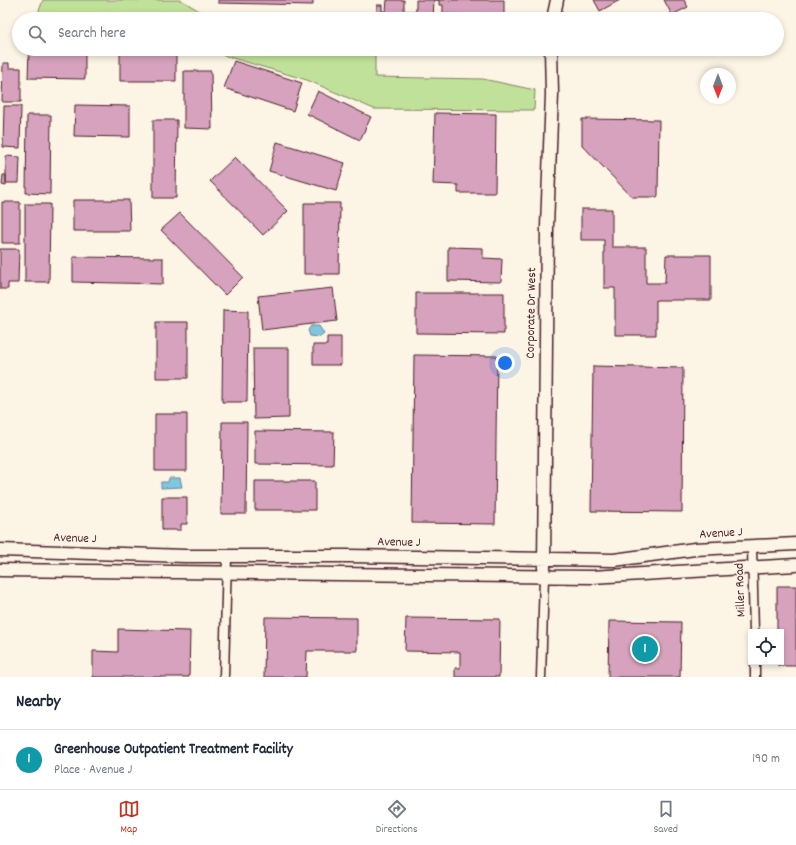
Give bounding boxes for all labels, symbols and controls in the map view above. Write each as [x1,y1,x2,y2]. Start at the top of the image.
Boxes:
search box [12,12,784,56]
icon: search [26,23,48,45]
text: Search here [58,23,126,45]
north arrow [700,68,736,104]
street label: Corporate Dr West [522,267,542,359]
your location [495,353,515,373]
street label: Avenue J [699,523,743,545]
street label: Avenue J [53,529,97,549]
street label: Avenue J [377,533,421,553]
street label: Miller Road [731,563,751,617]
map controls [748,629,784,665]
button: locate [748,629,784,665]
pin: 1 [632,634,658,664]
text: Nearby [16,691,60,715]
text: Greenhouse Outpatient Treatment Facility [54,739,293,761]
text: 1 [28,750,30,769]
text: 190 m [752,750,780,769]
text: Place · Avenue J [54,761,132,780]
tab: Map [118,798,140,838]
tab: Directions [376,798,418,838]
tab: Saved [653,798,678,838]

